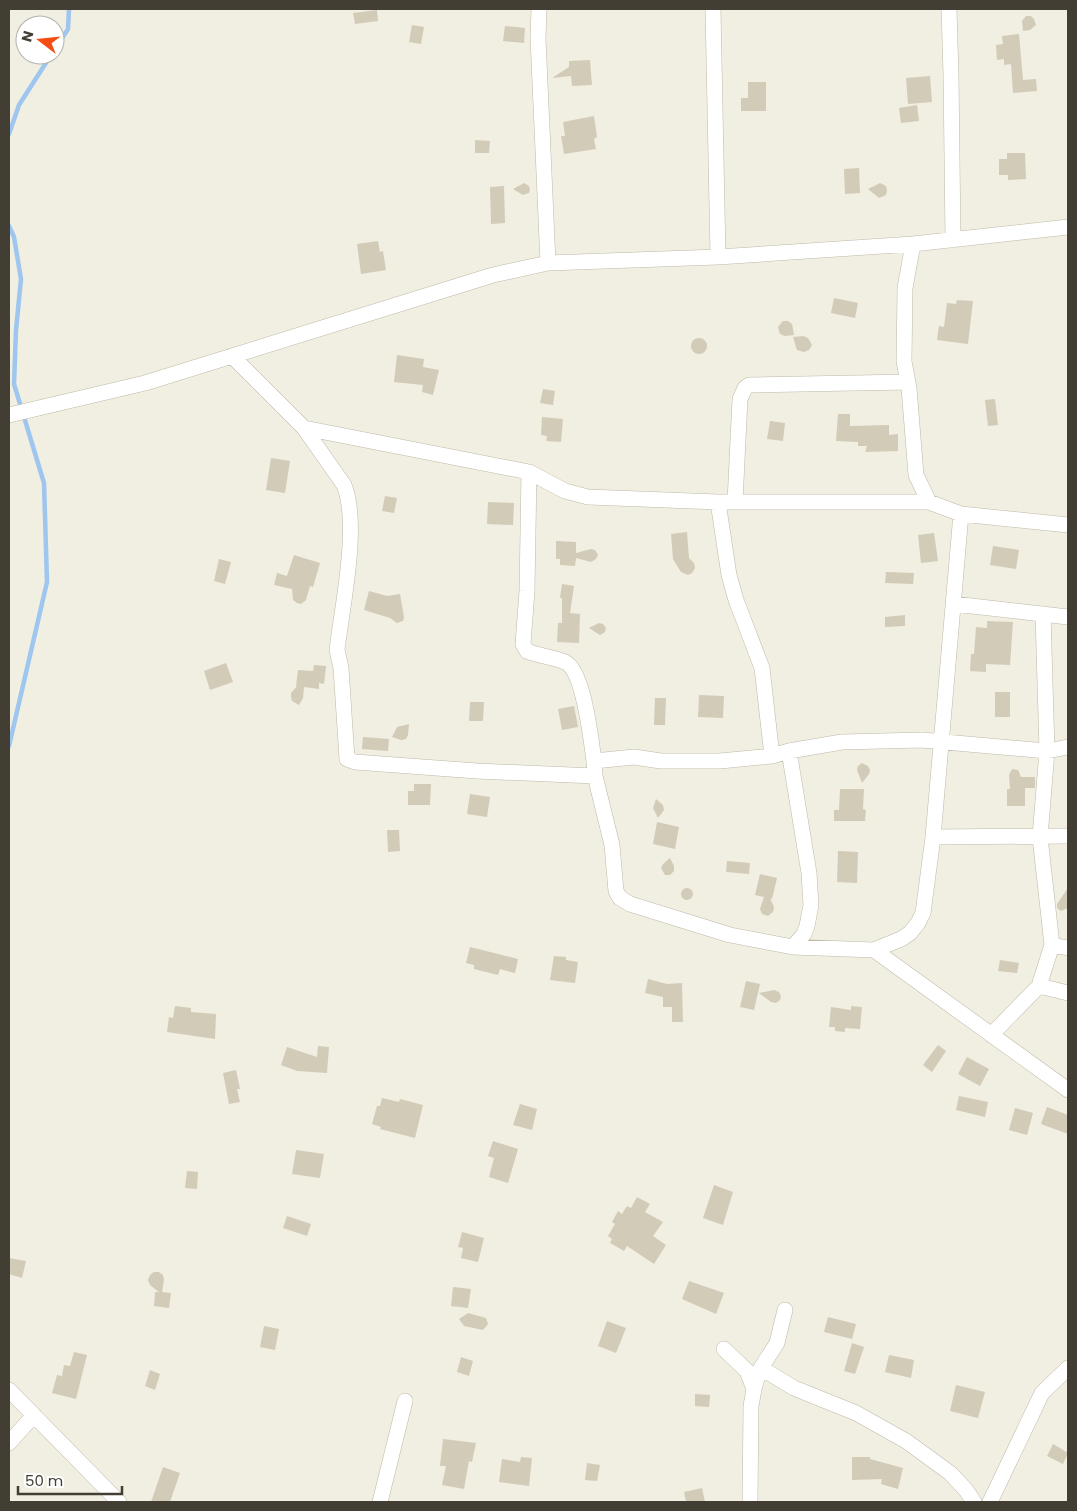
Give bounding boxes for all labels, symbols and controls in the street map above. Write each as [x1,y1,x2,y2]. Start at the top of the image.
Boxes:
north arrow [15,15,65,65]
text: N [16,29,39,44]
scale bar [18,1464,121,1496]
text: 50 m [25,1470,63,1491]

